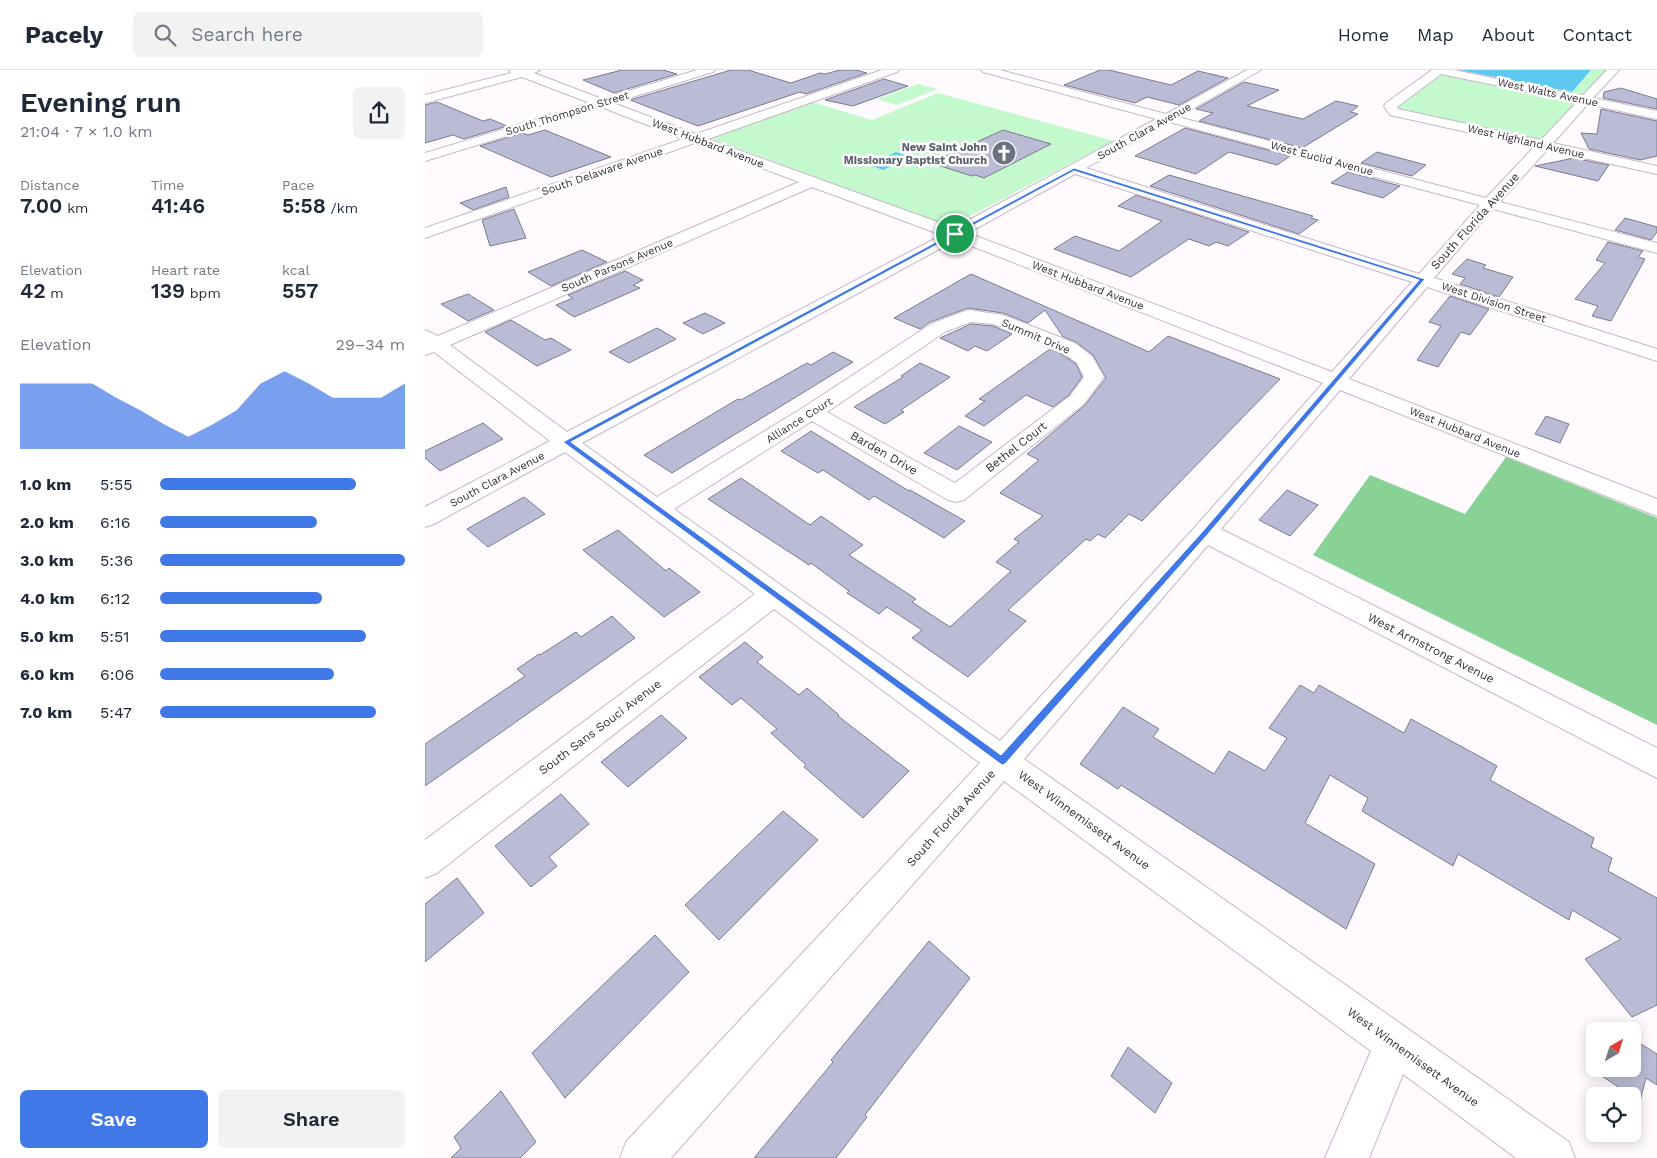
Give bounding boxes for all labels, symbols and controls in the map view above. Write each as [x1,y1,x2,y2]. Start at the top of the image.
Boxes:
search box [133,12,483,57]
text: Pacely [25,21,103,49]
icon: search [151,21,179,49]
text: Search here [191,23,303,46]
text: Home [1338,24,1389,45]
text: Map [1417,24,1454,45]
text: About [1482,24,1534,45]
text: Contact [1562,24,1632,45]
street label: West Walts Avenue [1496,75,1599,110]
text: Evening run [20,86,181,119]
button: share [353,87,405,139]
street label: South Thompson Street [504,88,631,138]
street label: South Clara Avenue [1095,100,1193,163]
street label: West Hubbard Avenue [650,116,766,171]
text: 21:04 · 7 × 1.0 km [20,122,153,141]
street label: West Highland Avenue [1466,122,1586,161]
street label: West Euclid Avenue [1269,138,1375,178]
church icon: New Saint John Missionary Baptist Church [991,140,1017,166]
place label: New Saint John Missionary Baptist Church [844,141,987,167]
street label: South Delaware Avenue [540,145,665,198]
street label: South Florida Avenue [1428,170,1522,272]
text: Distance [20,177,80,193]
text: Time [151,177,184,193]
text: Pace [282,177,314,193]
text: 7.00 [20,193,62,218]
text: 41:46 [151,193,205,218]
text: 5:58 [282,193,326,218]
text: km [62,200,88,216]
text: /km [326,200,358,216]
pin [934,213,976,255]
icon: arrive [941,220,969,248]
street label: South Parsons Avenue [559,236,675,295]
street label: West Hubbard Avenue [1030,258,1146,313]
text: Elevation [20,262,83,278]
text: Heart rate [151,262,220,278]
text: kcal [282,262,310,278]
text: 42 [20,278,46,303]
text: 139 [151,278,185,303]
text: 557 [282,278,318,303]
street label: West Division Street [1440,279,1548,326]
text: m [46,285,64,301]
text: bpm [185,285,221,301]
street label: Summit Drive [999,316,1072,357]
text: Elevation [20,335,91,354]
text: 29–34 m [336,335,405,354]
street label: Alliance Court [764,395,835,446]
street label: West Hubbard Avenue [1407,404,1522,461]
street label: Bethel Court [983,419,1049,475]
street label: Barden Drive [848,428,920,478]
street label: South Clara Avenue [448,449,547,510]
text: 1.0 km [20,475,71,494]
text: 5:55 [100,475,133,494]
text: 2.0 km [20,513,74,532]
text: 6:16 [100,513,130,532]
text: 3.0 km [20,551,74,570]
text: 5:36 [100,551,133,570]
text: 4.0 km [20,589,75,608]
text: 6:12 [100,589,130,608]
street label: West Armstrong Avenue [1365,610,1497,686]
text: 5.0 km [20,627,74,646]
text: 5:51 [100,627,130,646]
text: 6.0 km [20,665,74,684]
text: 6:06 [100,665,134,684]
street label: South Sans Souci Avenue [536,676,664,778]
text: 7.0 km [20,703,72,722]
text: 5:47 [100,703,132,722]
street label: South Florida Avenue [904,767,998,869]
street label: West Winnemissett Avenue [1016,768,1153,872]
street label: West Winnemissett Avenue [1345,1005,1482,1109]
north arrow [1586,1022,1641,1078]
map controls [1586,1022,1641,1142]
button: locate [1586,1087,1641,1142]
button: Save [20,1090,208,1148]
button: Share [218,1090,405,1148]

